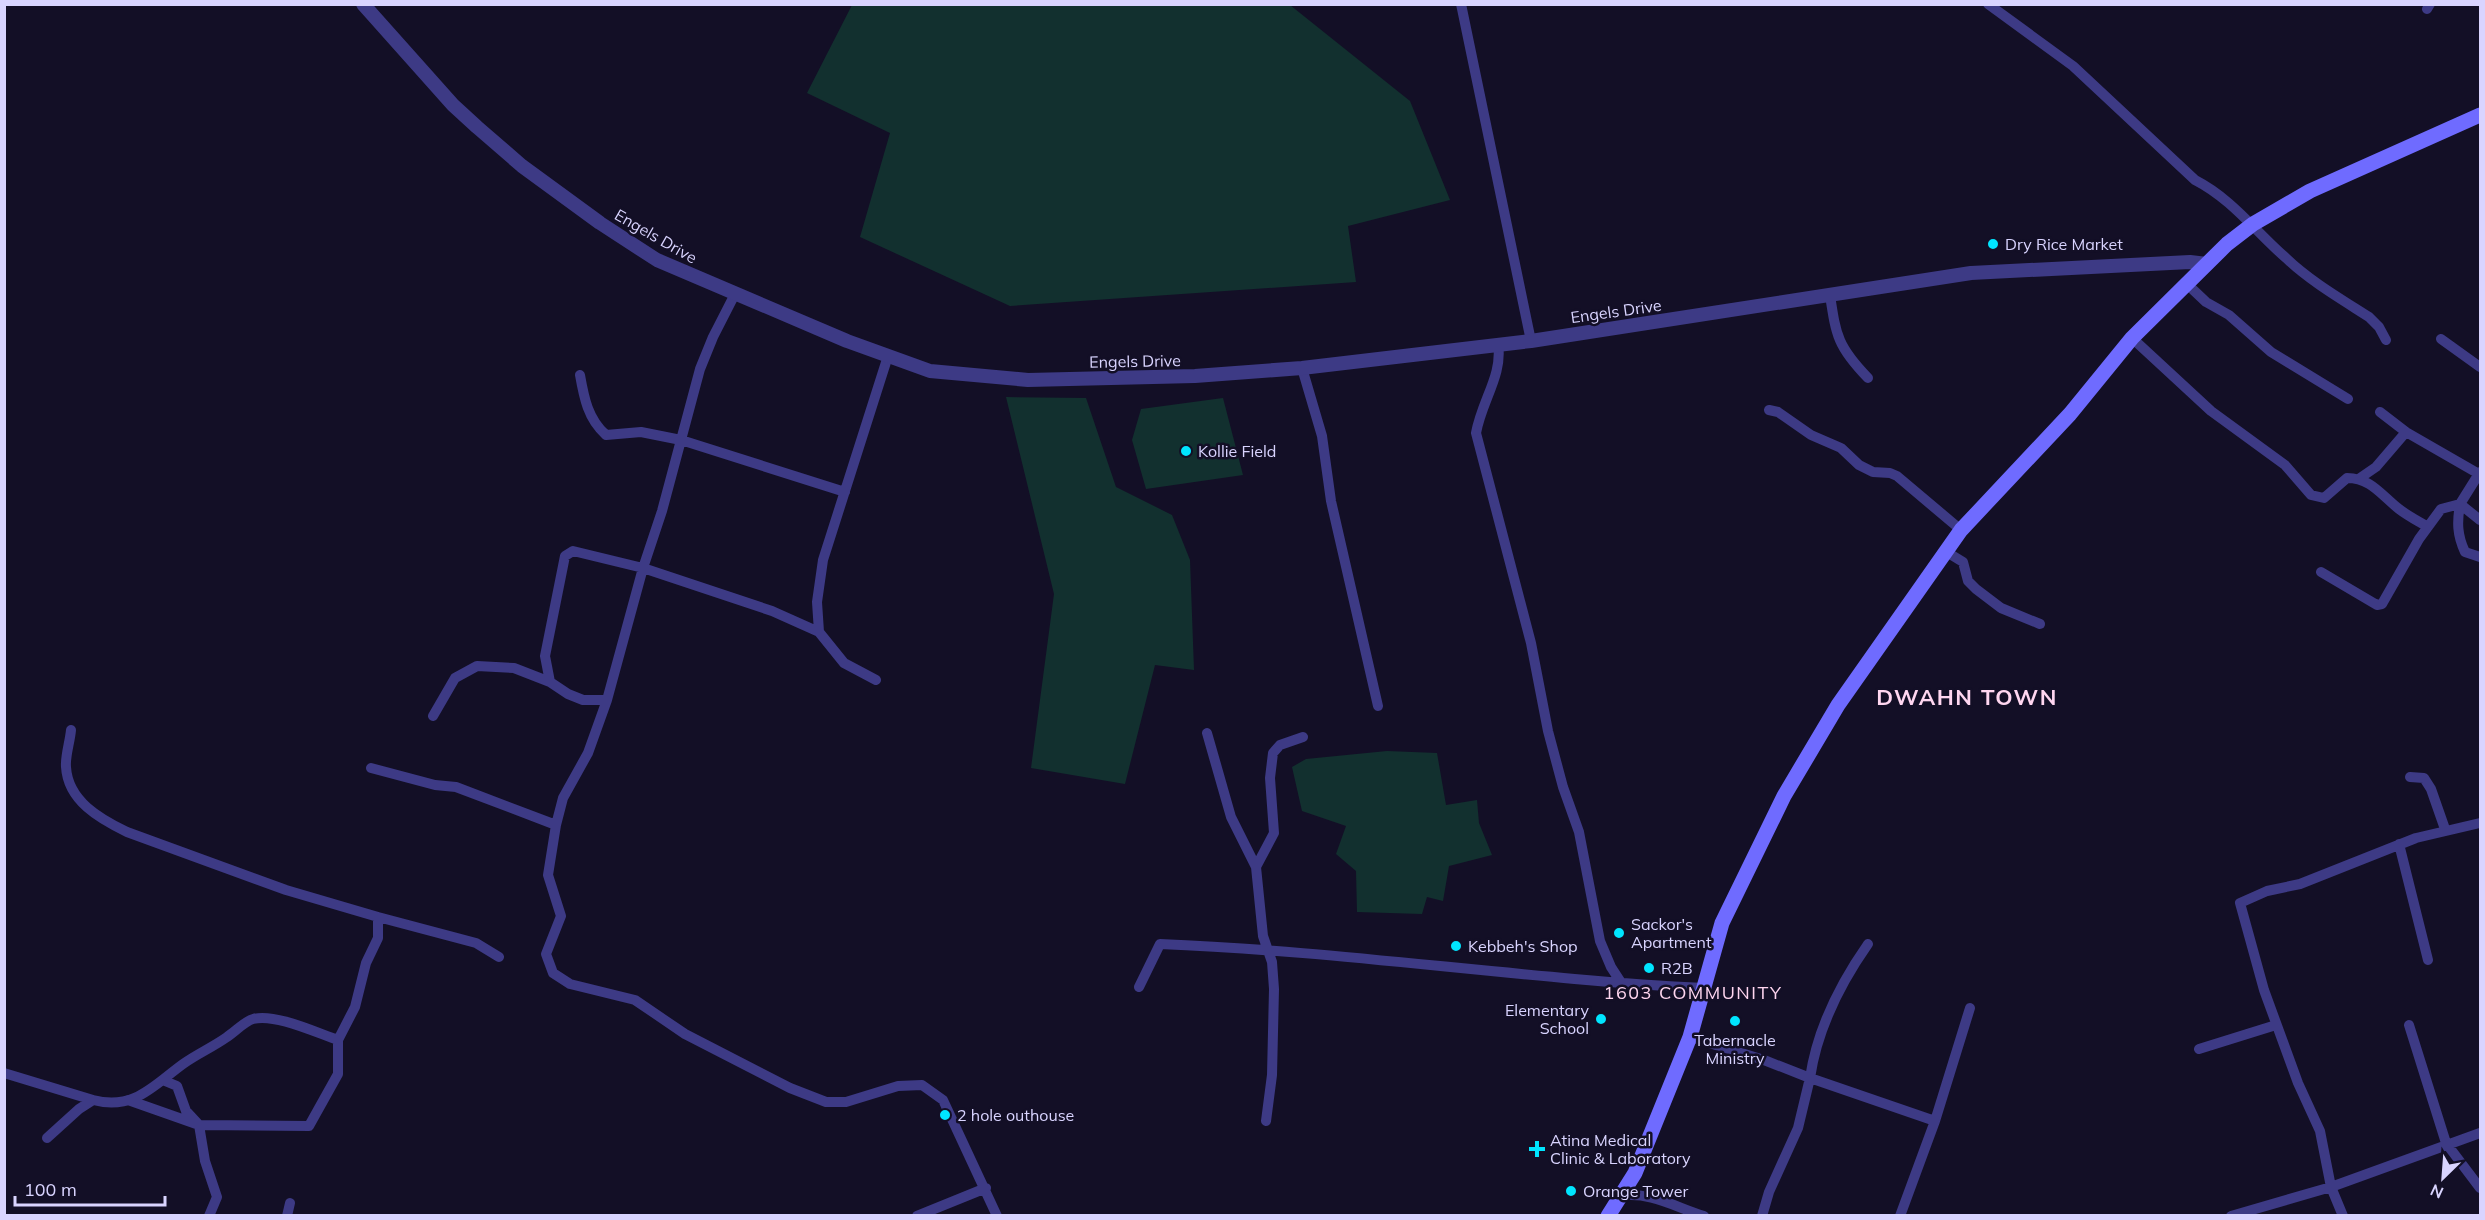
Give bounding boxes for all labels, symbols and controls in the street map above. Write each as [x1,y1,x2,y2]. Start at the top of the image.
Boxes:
street label: Engels Drive [611,204,701,268]
place label: Dry Rice Market [2005,234,2123,254]
marker: Dry Rice Market [1986,237,2000,251]
street label: Engels Drive [1569,295,1663,327]
street label: Engels Drive [1089,350,1181,372]
place label: Kollie Field [1198,441,1276,461]
marker: Kollie Field [1179,444,1193,458]
district label: DWAHN TOWN [1876,683,2058,711]
place label: Sackor's Apartment [1631,914,1712,952]
marker: Sackor's Apartment [1612,926,1626,940]
place label: Kebbeh's Shop [1468,936,1578,956]
marker: Kebbeh's Shop [1449,939,1463,953]
place label: R2B [1661,958,1693,978]
marker: R2B [1642,961,1656,975]
district label: 1603 COMMUNITY [1604,981,1782,1004]
place label: Elementary School [1505,1000,1589,1038]
marker: Elementary School [1594,1012,1608,1026]
marker: Tabernacle Ministry [1728,1014,1742,1028]
place label: Tabernacle Ministry [1694,1030,1776,1068]
place label: 2 hole outhouse [957,1105,1074,1125]
marker: 2 hole outhouse [938,1108,952,1122]
place label: Atina Medical Clinic & Laboratory [1550,1130,1691,1168]
marker: Atina Medical Clinic & Laboratory [1528,1140,1546,1158]
north arrow [2413,1148,2473,1208]
scale bar [15,1169,165,1207]
text: 100 m [24,1178,77,1201]
text: N [2427,1180,2446,1203]
place label: Orange Tower [1583,1181,1689,1201]
marker: Orange Tower [1564,1184,1578,1198]

